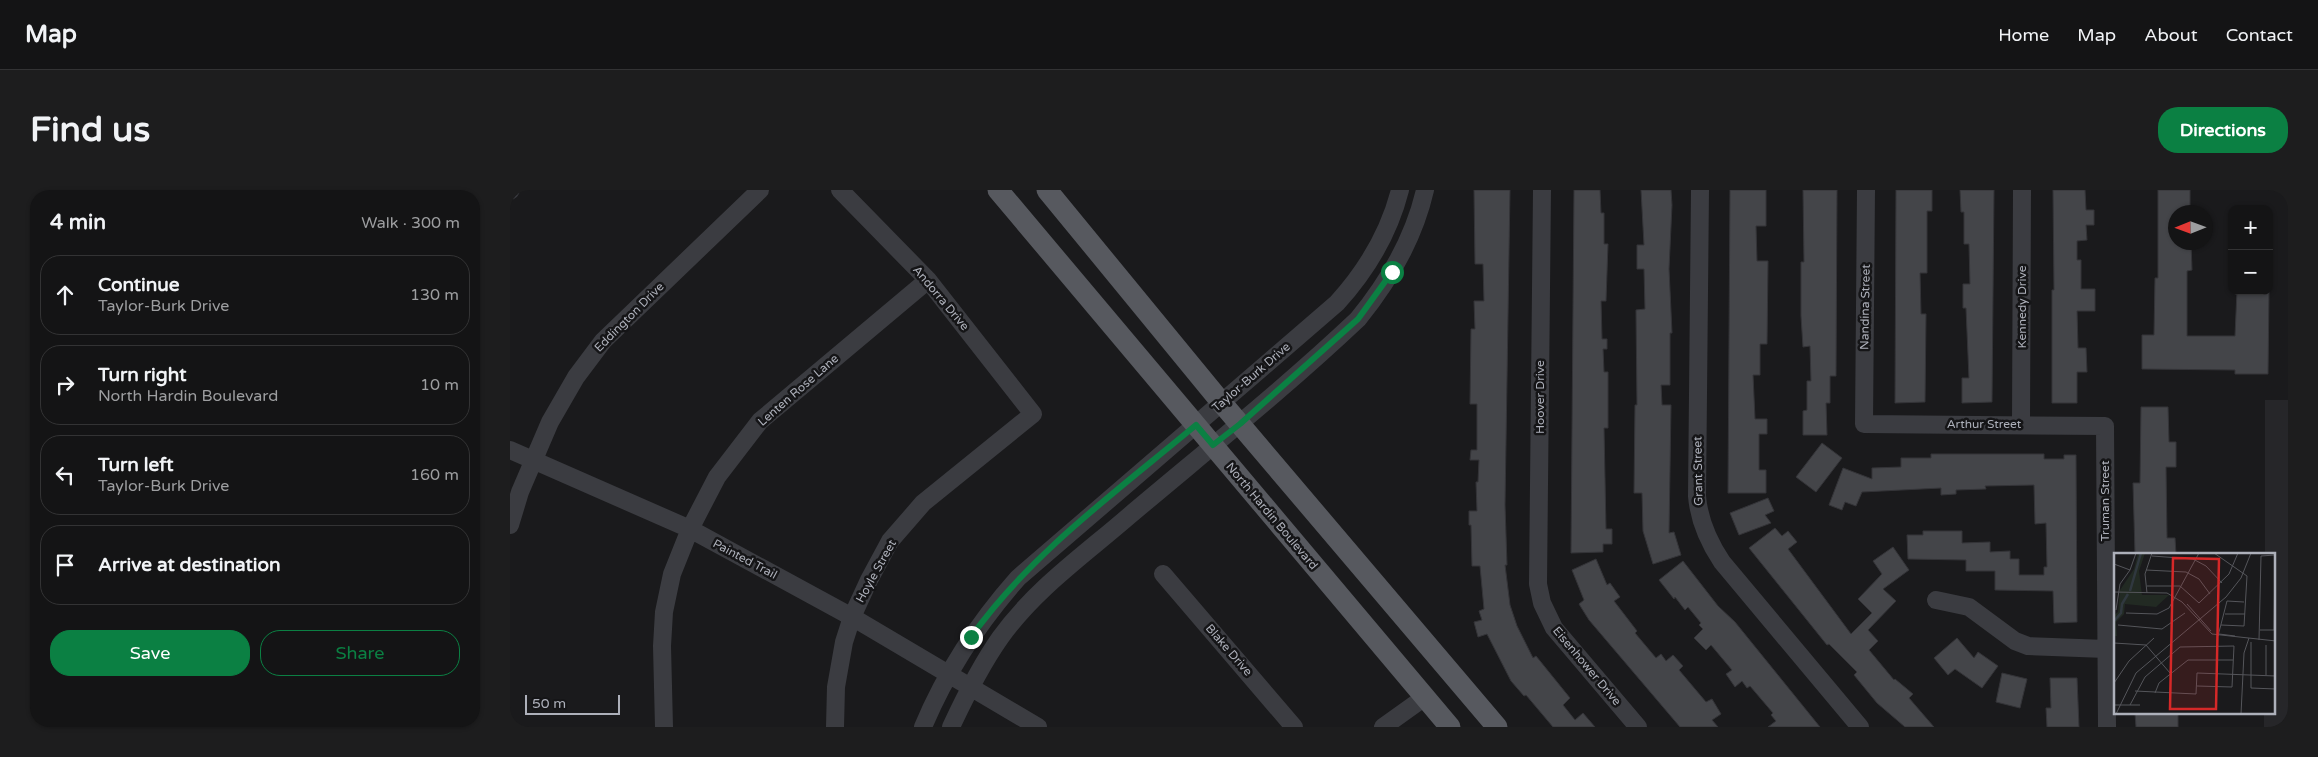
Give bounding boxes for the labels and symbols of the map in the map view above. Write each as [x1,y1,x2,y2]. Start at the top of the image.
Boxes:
north arrow [2168,205,2213,250]
route start [1381,261,1404,284]
street label: Andorra Drive [910,263,972,333]
street label: Nandina Street [1857,264,1873,350]
street label: Kennedy Drive [2015,265,2029,348]
street label: Eddington Drive [591,279,667,355]
street label: Taylor-Burk Drive [1209,339,1293,415]
street label: Lenten Rose Lane [755,351,841,429]
street label: Hoover Drive [1533,360,1547,434]
street label: Arthur Street [1947,417,2022,431]
street label: Grant Street [1690,436,1706,506]
street label: North Hardin Boulevard [1223,460,1321,572]
street label: Truman Street [2098,460,2112,541]
street label: Painted Trail [711,536,779,582]
street label: Hoyle Street [853,537,899,605]
inset map [2114,553,2276,714]
street label: Blake Drive [1203,621,1255,679]
street label: Eisenhower Drive [1550,624,1624,708]
route end [960,626,983,649]
scale bar [525,692,620,715]

